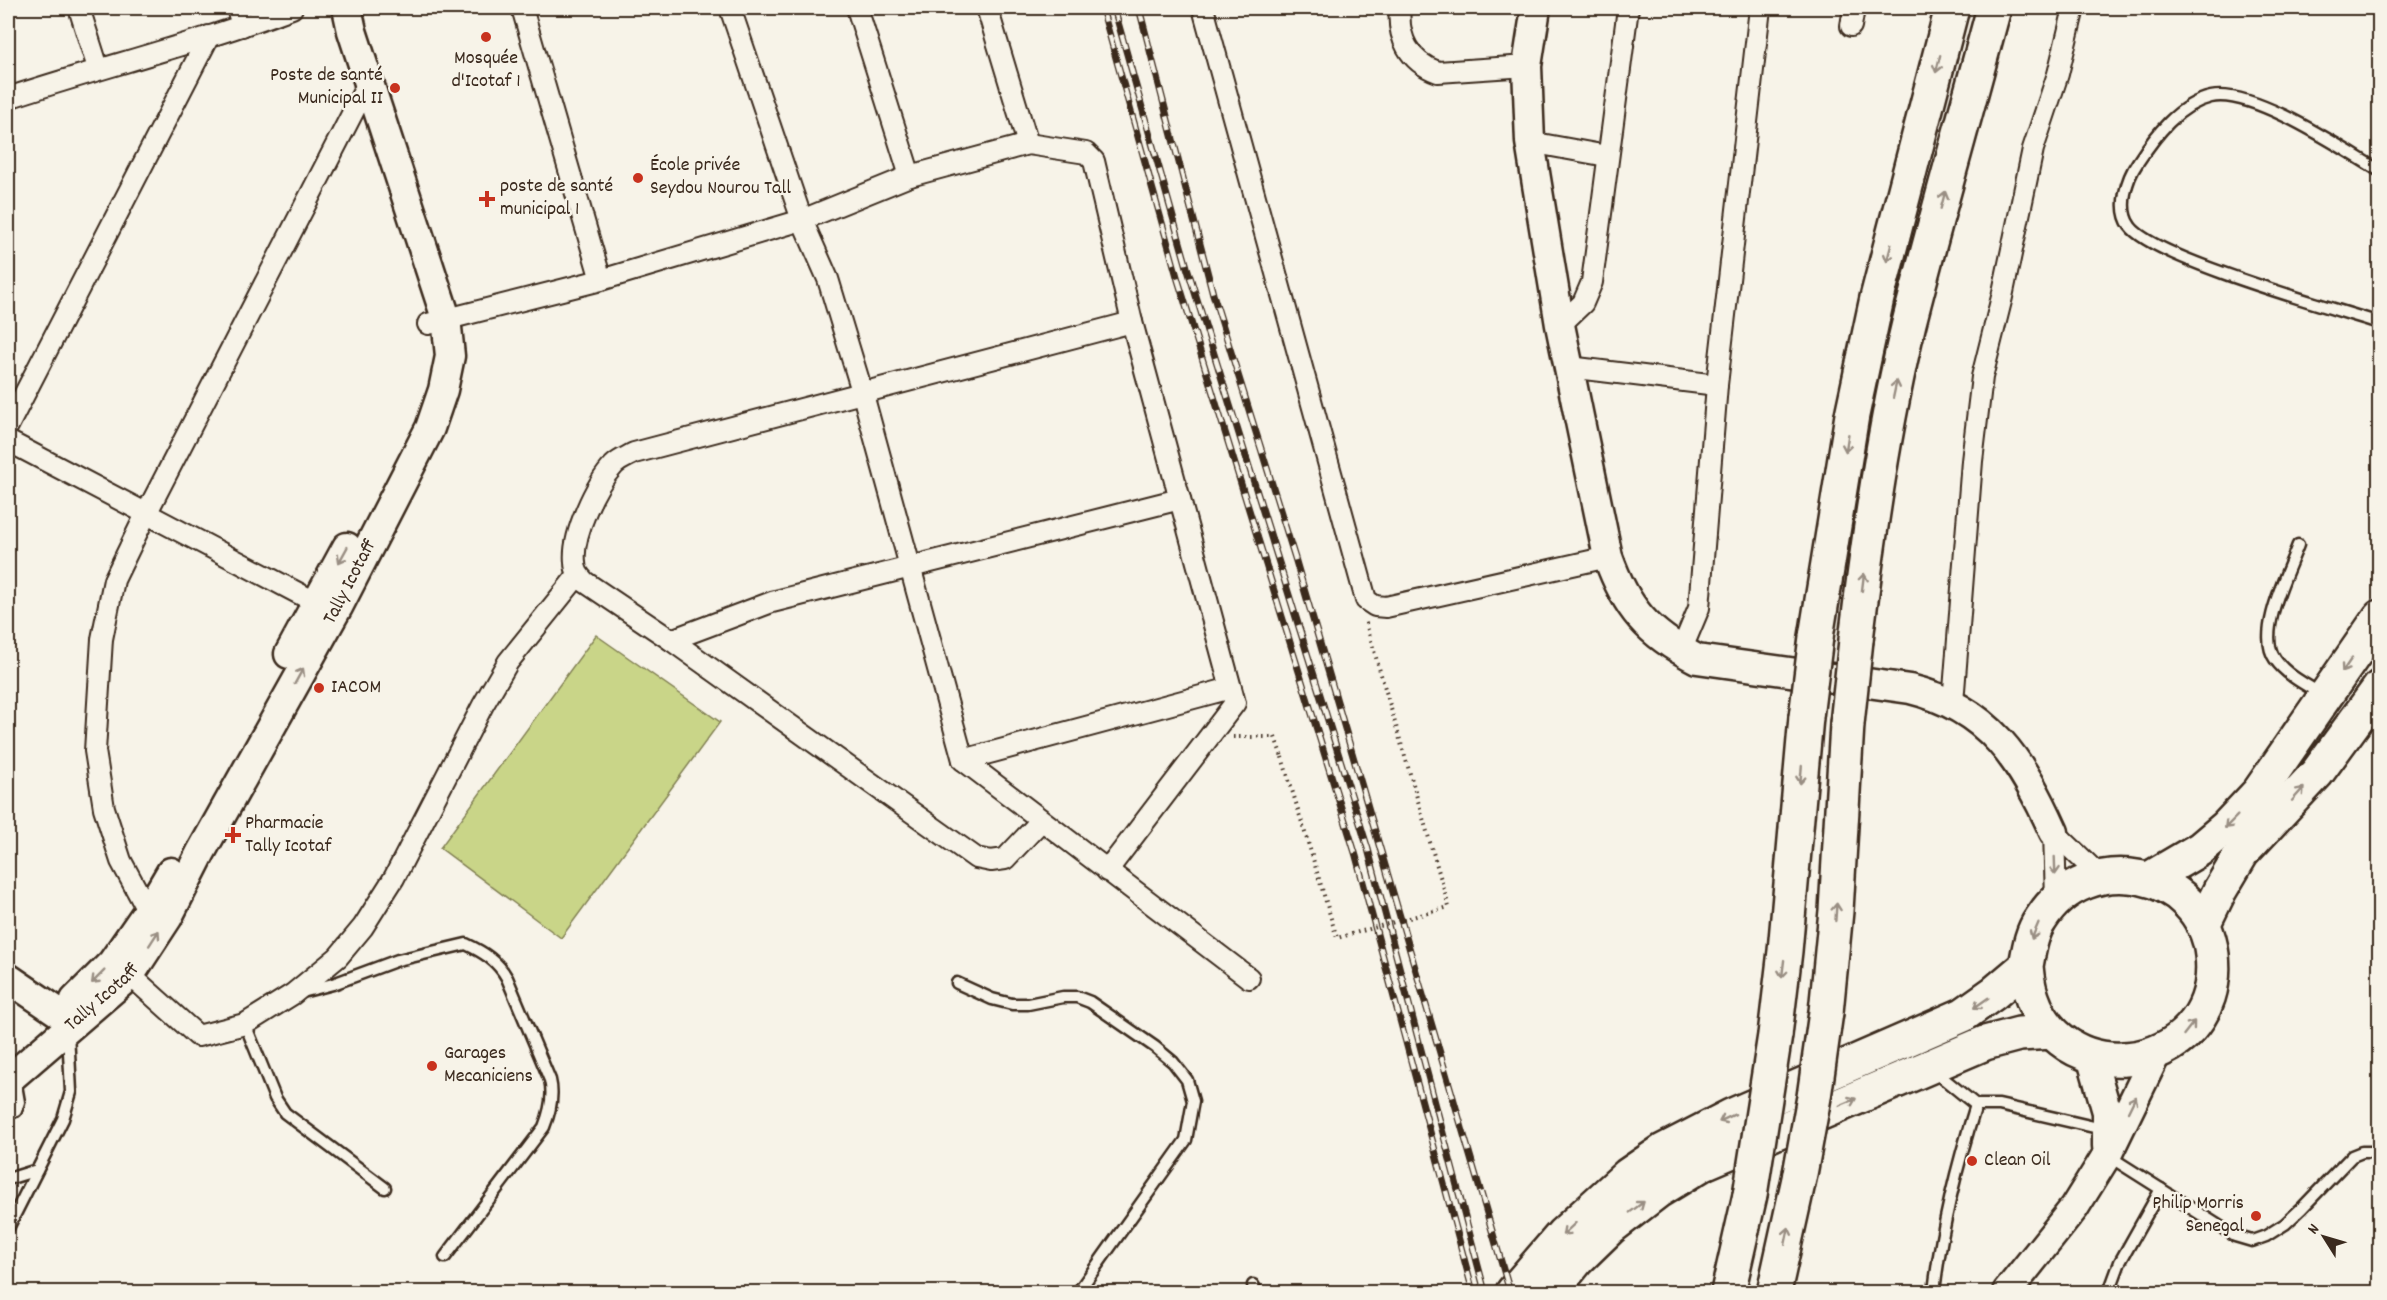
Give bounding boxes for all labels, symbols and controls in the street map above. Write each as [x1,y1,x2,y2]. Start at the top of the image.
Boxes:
marker: Mosquée d'Icotaf 1 [479,30,493,44]
place label: Mosquée d'Icotaf 1 [451,45,521,96]
one-way arrow [1931,54,1943,73]
place label: Poste de santé Municipal II [270,62,383,113]
marker: Poste de santé Municipal II [388,81,402,95]
place label: École privée Seydou Nourou Tall [650,152,791,203]
marker: École privée Seydou Nourou Tall [631,171,645,185]
place label: poste de santé municipal 1 [500,173,613,224]
marker: poste de santé municipal 1 [478,190,496,208]
one-way arrow [1938,191,1949,210]
one-way arrow [1882,243,1894,262]
one-way arrow [1890,380,1901,400]
one-way arrow [1841,433,1852,453]
street label: Tally Icotaff [317,534,385,630]
one-way arrow [337,545,348,563]
one-way arrow [1858,572,1869,592]
one-way arrow [2341,657,2353,673]
one-way arrow [294,667,305,685]
place label: IACOM [331,674,381,702]
marker: IACOM [312,681,326,695]
one-way arrow [1795,764,1806,784]
one-way arrow [2291,787,2305,802]
place label: Pharmacie Tally Icotaf [245,810,332,861]
one-way arrow [2223,814,2238,829]
marker: Pharmacie Tally Icotaf [226,828,240,842]
one-way arrow [2049,855,2060,875]
one-way arrow [1831,902,1842,922]
one-way arrow [2029,922,2040,940]
one-way arrow [148,930,160,947]
street label: Tally Icotaff [59,958,148,1039]
one-way arrow [1777,959,1788,978]
one-way arrow [91,970,106,984]
one-way arrow [1973,997,1989,1009]
one-way arrow [2182,1020,2195,1036]
place label: Garages Mecaniciens [444,1040,533,1091]
marker: Garages Mecaniciens [425,1059,439,1073]
one-way arrow [2127,1095,2138,1113]
one-way arrow [1838,1096,1857,1107]
one-way arrow [1719,1112,1737,1124]
place label: Clean Oil [1984,1147,2051,1175]
marker: Clean Oil [1965,1154,1979,1168]
place label: Philip Morris Senegal [2152,1190,2244,1241]
one-way arrow [1628,1201,1644,1214]
north arrow [2294,1207,2354,1267]
marker: Philip Morris Senegal [2249,1209,2263,1223]
text: N [2302,1219,2326,1240]
one-way arrow [1562,1222,1577,1236]
one-way arrow [1782,1226,1793,1246]

